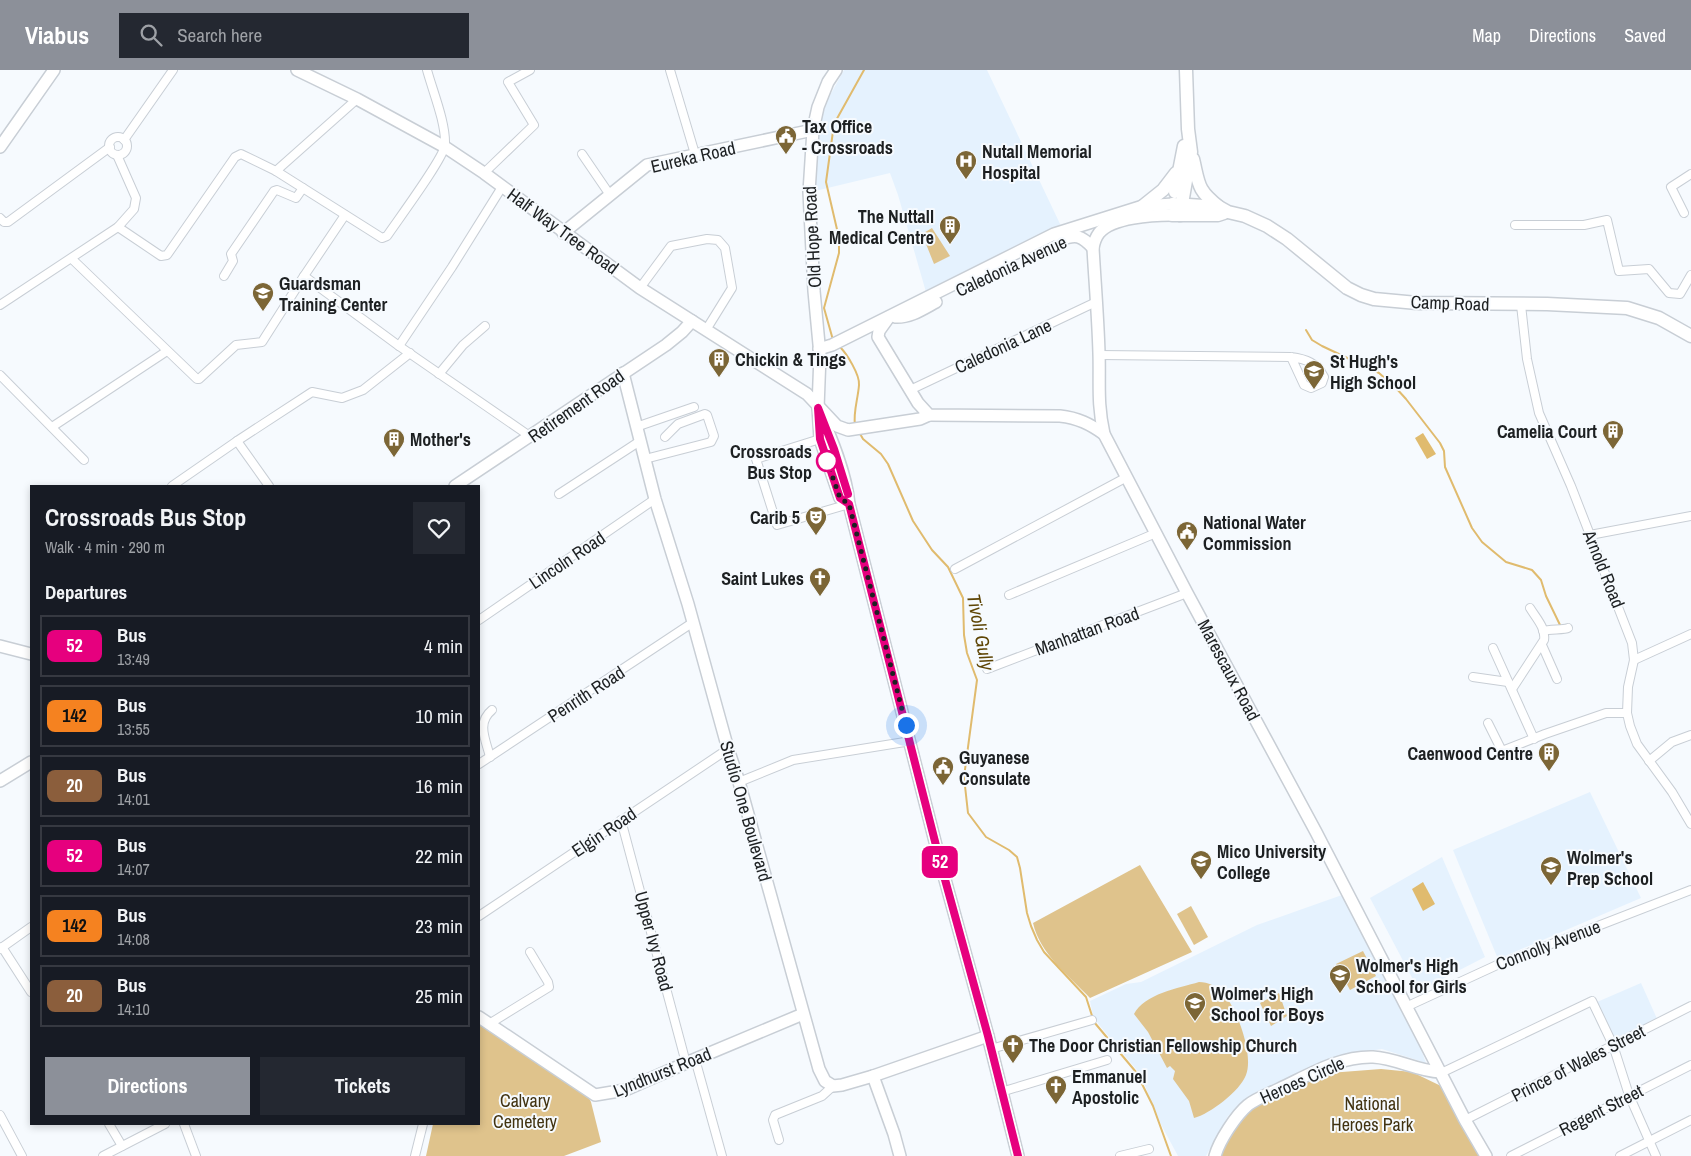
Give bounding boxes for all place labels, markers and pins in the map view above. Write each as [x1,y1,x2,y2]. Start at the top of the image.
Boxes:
place label: Tax Office - Crossroads [802,114,893,160]
public building icon: Tax Office - Crossroads [774,124,798,155]
place label: Nutall Memorial Hospital [982,139,1092,185]
hospital icon: Nutall Memorial Hospital [954,149,978,180]
place label: The Nuttall Medical Centre [829,204,934,250]
building icon: The Nuttall Medical Centre [938,214,962,245]
place label: Guardsman Training Center [279,271,388,317]
school or university icon: Guardsman Training Center [251,281,275,312]
building icon: Chickin & Tings [707,347,731,378]
place label: Chickin & Tings [735,347,846,372]
place label: St Hugh's High School [1330,349,1416,395]
school or university icon: St Hugh's High School [1302,359,1326,390]
place label: Camelia Court [1497,419,1597,444]
building icon: Camelia Court [1601,419,1625,450]
building icon: Mother's [382,427,406,458]
place label: Mother's [410,427,471,452]
place label: Crossroads Bus Stop [730,439,812,485]
marker: Crossroads Bus Stop [816,450,838,472]
place label: Carib 5 [750,505,800,530]
theatre icon: Carib 5 [804,505,828,536]
place label: National Water Commission [1203,510,1306,556]
public building icon: National Water Commission [1175,520,1199,551]
place label: Saint Lukes [721,566,804,591]
church icon: Saint Lukes [808,566,832,597]
place label: Caenwood Centre [1408,741,1533,766]
building icon: Caenwood Centre [1537,741,1561,772]
place label: Guyanese Consulate [959,745,1030,791]
public building icon: Guyanese Consulate [931,755,955,786]
place label: Mico University College [1217,839,1327,885]
place label: Wolmer's Prep School [1567,845,1653,891]
school or university icon: Mico University College [1189,849,1213,880]
school or university icon: Wolmer's Prep School [1539,855,1563,886]
place label: Wolmer's High School for Girls [1356,953,1467,999]
school or university icon: Wolmer's High School for Girls [1328,963,1352,994]
place label: Wolmer's High School for Boys [1211,981,1324,1027]
school or university icon: Wolmer's High School for Boys [1183,991,1207,1022]
church icon: The Door Christian Fellowship Church [1001,1033,1025,1064]
place label: The Door Christian Fellowship Church [1029,1033,1297,1058]
place label: Emmanuel Apostolic [1072,1064,1147,1110]
church icon: Emmanuel Apostolic [1044,1074,1068,1105]

